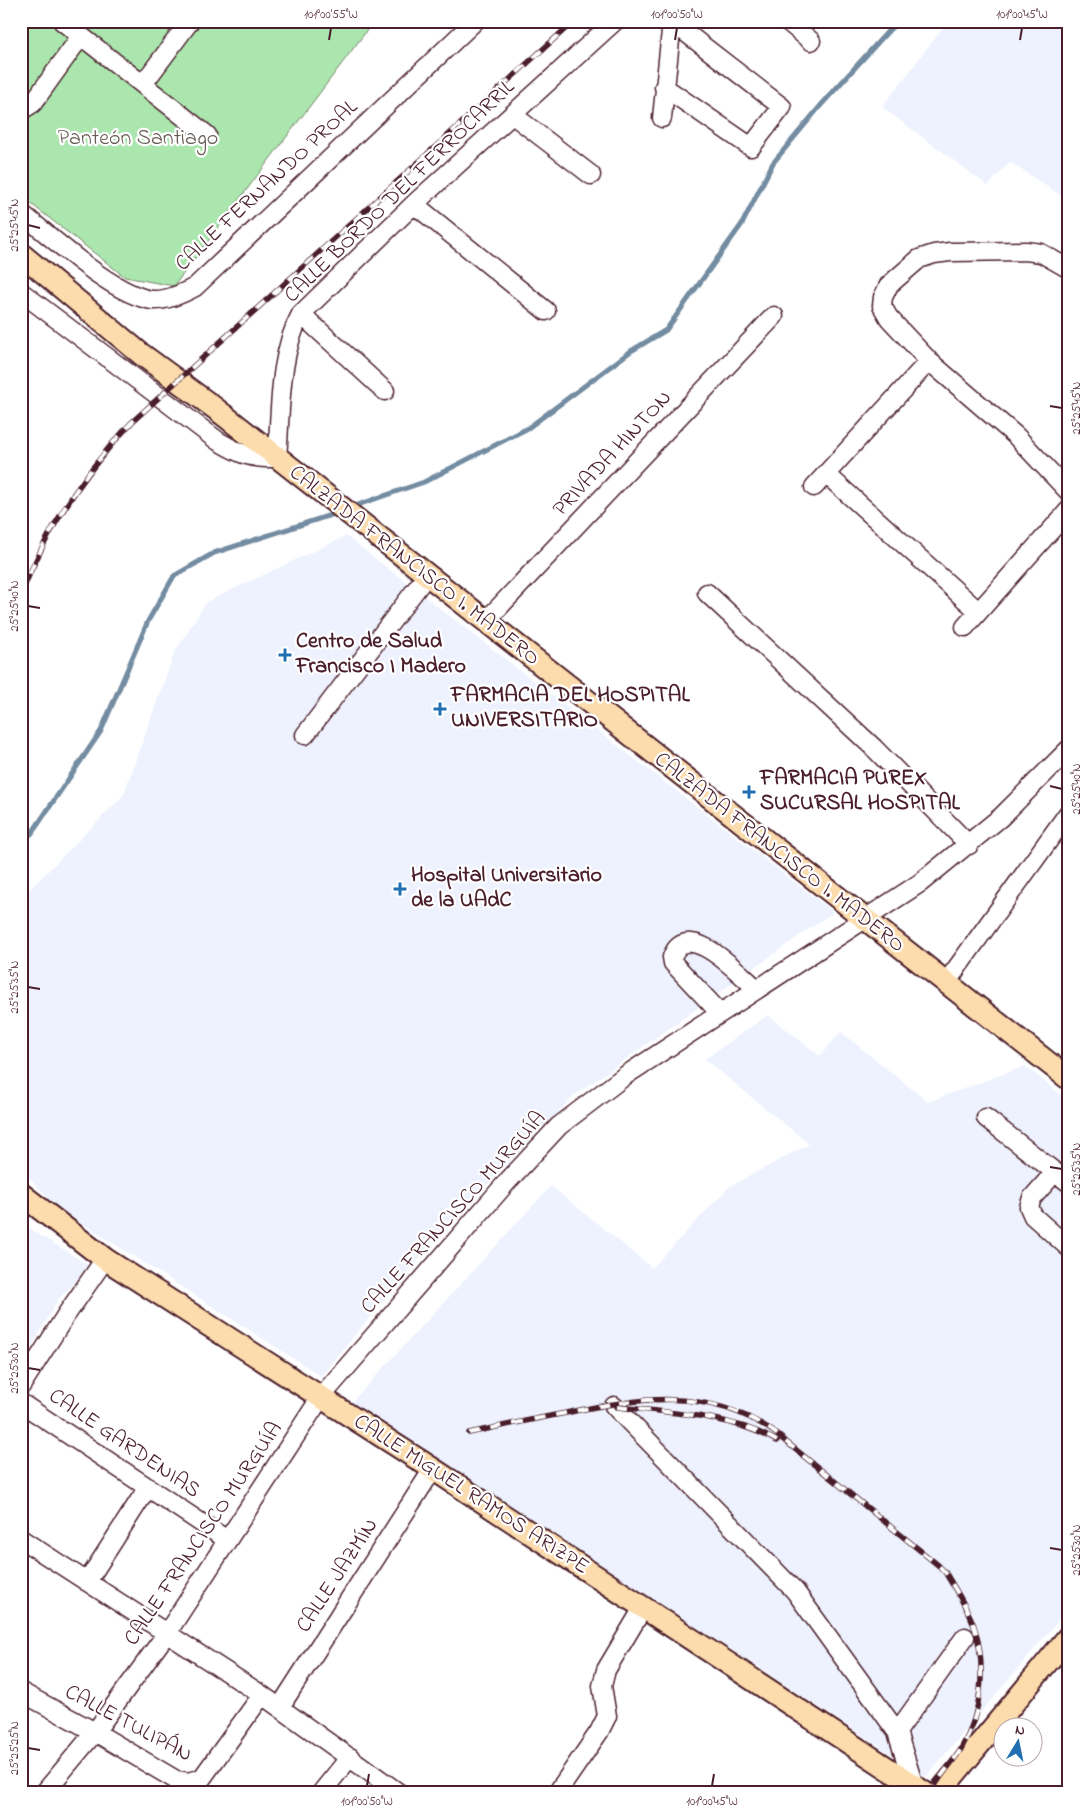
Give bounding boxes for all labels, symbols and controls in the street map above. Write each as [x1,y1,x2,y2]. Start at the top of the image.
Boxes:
text: 101°00'55"W [304,6,358,24]
text: 101°00'50"W [651,6,703,24]
text: 101°00'45"W [996,6,1048,24]
street label: CALLE BORDO DEL FERROCARRIL [277,72,523,311]
street label: CALLE FERNANDO PROAL [168,92,366,279]
park label: Panteón Santiago [58,123,218,156]
text: 25°25'45"N [6,199,24,251]
text: 25°25'45"N [1068,382,1086,434]
street label: PRIVADA HINTON [546,384,680,524]
street label: CALZADA FRANCISCO I. MADERO [282,458,546,674]
text: 25°25'40"N [6,580,24,632]
place label: Centro de Salud Francisco I Madero [295,626,466,683]
marker: Centro de Salud Francisco I Madero [278,648,292,662]
place label: FARMACIA DEL HOSPITAL UNIVERSITARIO [450,680,690,737]
marker: FARMACIA DEL HOSPITAL UNIVERSITARIO [433,702,447,716]
street label: CALZADA FRANCISCO I. MADERO [647,745,911,961]
place label: FARMACIA PUREX SUCURSAL HOSPITAL [759,763,961,820]
text: 25°25'40"N [1068,763,1086,815]
marker: FARMACIA PUREX SUCURSAL HOSPITAL [742,785,756,799]
place label: Hospital Universitario de la UAdC [411,860,602,917]
marker: Hospital Universitario de la UAdC [393,882,407,896]
text: 25°25'35"N [6,961,24,1013]
street label: CALLE FRANCISCO MURGUÍA [354,1104,554,1322]
text: 25°25'35"N [1068,1143,1086,1195]
text: 25°25'30"N [6,1342,24,1394]
street label: CALLE GARDENIAS [42,1381,206,1507]
street label: CALLE MIGUEL RAMOS ARIZPE [347,1407,595,1583]
street label: CALLE FRANCISCO MURGUÍA [117,1415,291,1653]
street label: CALLE JAZMÍN [289,1512,387,1640]
text: 25°25'30"N [1068,1524,1086,1576]
street label: CALLE TULIPÁN [59,1677,197,1771]
north arrow [992,1716,1042,1766]
text: N [1014,1720,1026,1742]
text: 25°25'25"N [6,1721,24,1775]
text: 101°00'50"W [341,1793,393,1811]
text: 101°00'45"W [686,1793,738,1811]

